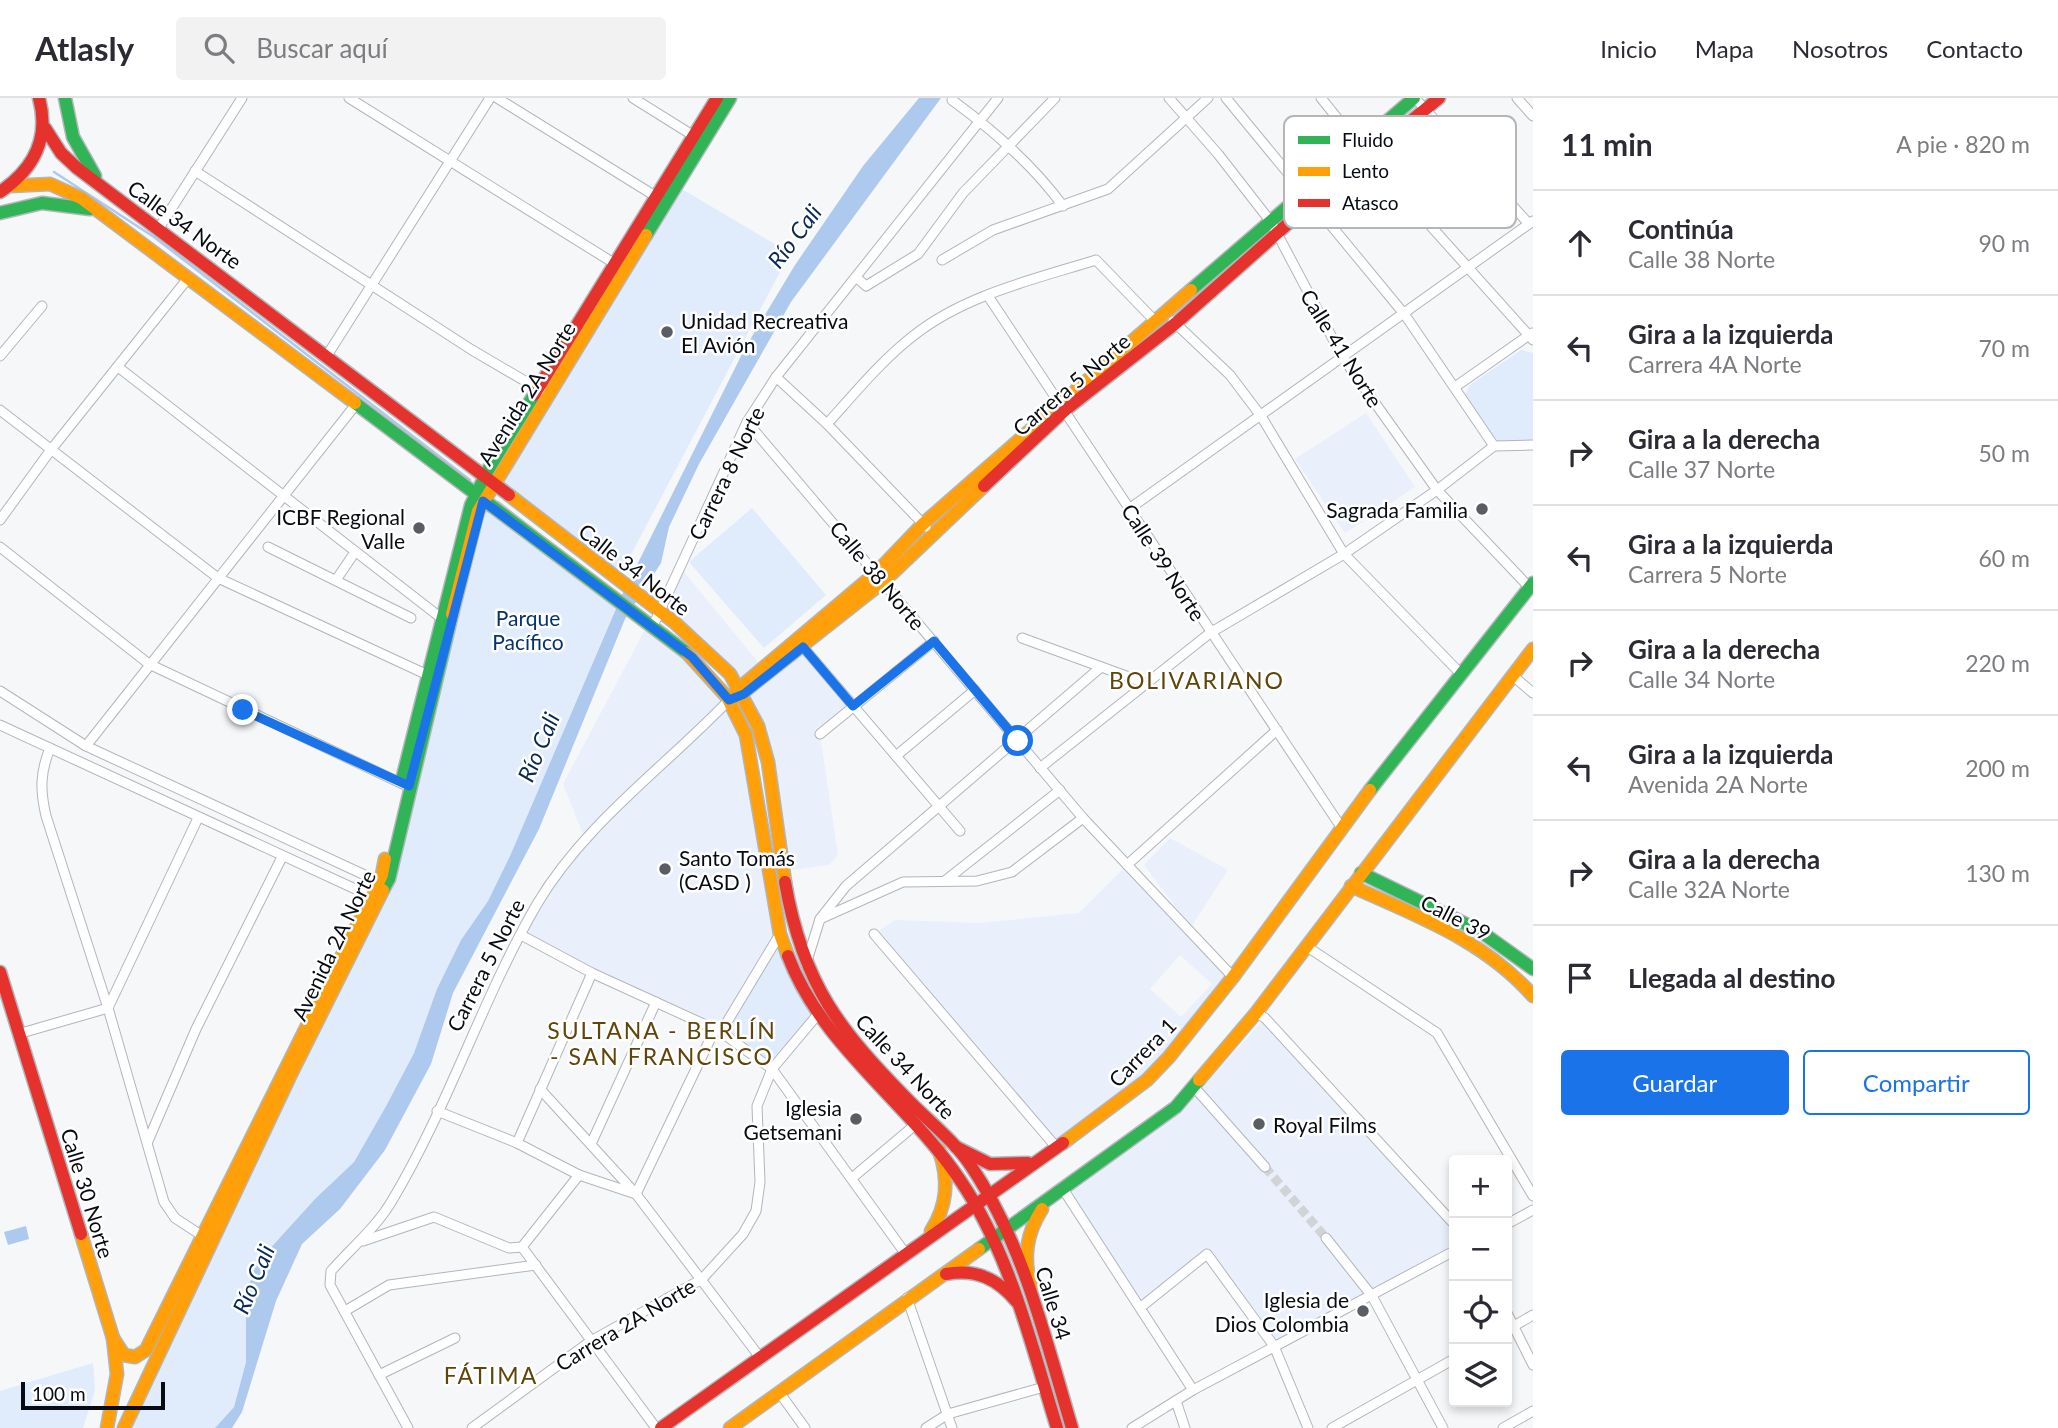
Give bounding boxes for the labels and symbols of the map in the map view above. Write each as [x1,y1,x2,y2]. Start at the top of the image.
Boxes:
legend [1284,116,1516,228]
text: Fluido [1342,128,1394,151]
text: Lento [1342,159,1389,182]
street label: Calle 34 Norte [123,174,247,274]
text: Atasco [1342,191,1398,214]
water label: Río Cali [761,199,827,273]
street label: Calle 41 Norte [1296,284,1388,412]
place label: Unidad Recreativa El Avión [681,308,848,357]
street label: Avenida 2A Norte [472,317,580,469]
marker: Unidad Recreativa El Avión [659,324,675,340]
street label: Carrera 5 Norte [1007,328,1135,440]
street label: Carrera 8 Norte [683,402,769,544]
place label: Sagrada Familia [1326,497,1468,522]
street label: Calle 39 Norte [1117,499,1211,625]
marker: Sagrada Familia [1474,501,1490,517]
place label: ICBF Regional Valle [276,504,405,553]
street label: Calle 38 Norte [825,515,931,635]
street label: Calle 34 Norte [574,518,696,620]
marker: ICBF Regional Valle [411,520,427,536]
park label: Parque Pacífico [492,605,564,654]
district label: BOLIVARIANO [1109,666,1285,694]
route end [227,694,258,725]
water label: Río Cali [511,708,565,786]
route start [1002,725,1033,756]
place label: Santo Tomás (CASD ) [679,845,795,894]
marker: Santo Tomás (CASD ) [657,861,673,877]
street label: Avenida 2A Norte [286,866,380,1024]
street label: Calle 39 [1417,889,1495,945]
street label: Carrera 5 Norte [441,895,529,1035]
street label: Calle 34 Norte [851,1008,961,1124]
street label: Carrera 1 [1103,1012,1181,1092]
district label: SULTANA - BERLÍN - SAN FRANCISCO [547,1016,777,1070]
place label: Iglesia Getsemani [744,1095,842,1144]
marker: Iglesia Getsemani [848,1111,864,1127]
place label: Royal Films [1273,1112,1377,1137]
marker: Royal Films [1251,1116,1267,1132]
street label: Calle 30 Norte [56,1125,120,1261]
water label: Río Cali [226,1240,280,1318]
street label: Calle 34 [1031,1263,1077,1343]
street label: Carrera 2A Norte [551,1272,699,1376]
place label: Iglesia de Dios Colombia [1215,1287,1349,1336]
marker: Iglesia de Dios Colombia [1355,1303,1371,1319]
district label: FÁTIMA [444,1361,538,1389]
scale bar [21,1379,164,1411]

